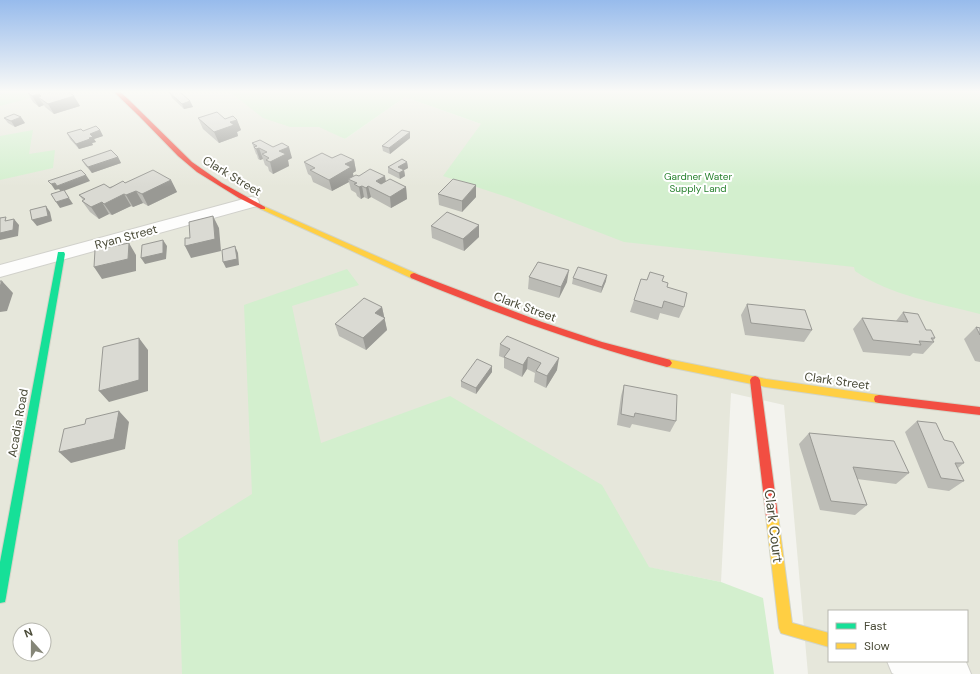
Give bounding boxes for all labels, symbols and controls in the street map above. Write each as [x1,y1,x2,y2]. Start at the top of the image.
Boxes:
street label: Clark Street [200,152,264,200]
park label: Gardner Water Supply Land [664,170,732,195]
street label: Ryan Street [93,221,159,253]
street label: Clark Street [491,288,559,326]
street label: Clark Street [803,369,871,394]
street label: Acadia Road [4,388,32,458]
street label: Clark Court [761,488,787,564]
legend [828,610,968,662]
text: Fast [864,618,887,634]
north arrow [12,622,52,662]
text: N [22,625,35,641]
text: Slow [864,638,890,654]

